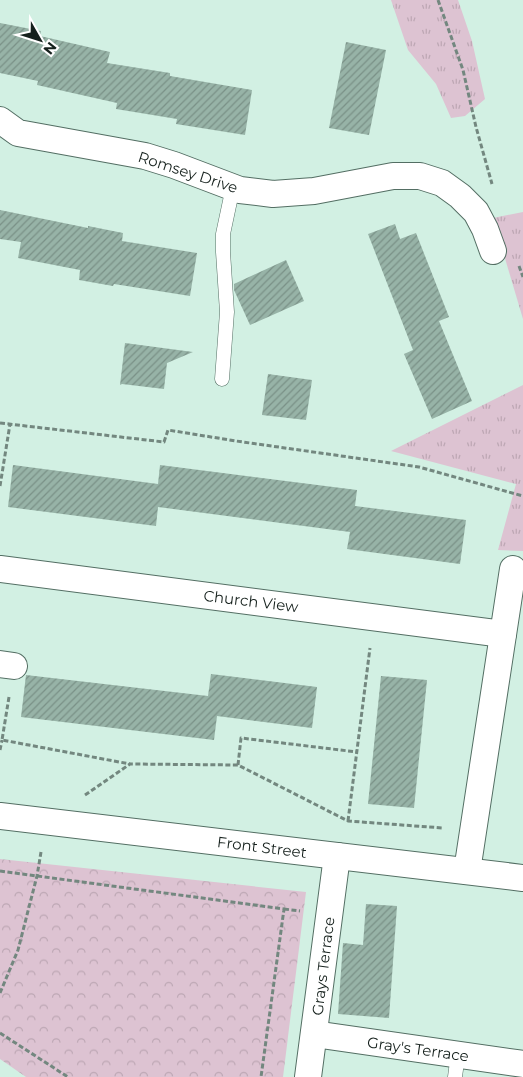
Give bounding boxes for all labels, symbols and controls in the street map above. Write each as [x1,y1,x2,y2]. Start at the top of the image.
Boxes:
north arrow [15,15,65,65]
text: N [40,38,61,58]
street label: Romsey Drive [136,147,240,197]
street label: Church View [202,586,300,616]
street label: Front Street [216,832,308,862]
street label: Grays Terrace [308,916,338,1016]
street label: Gray's Terrace [366,1032,470,1066]

